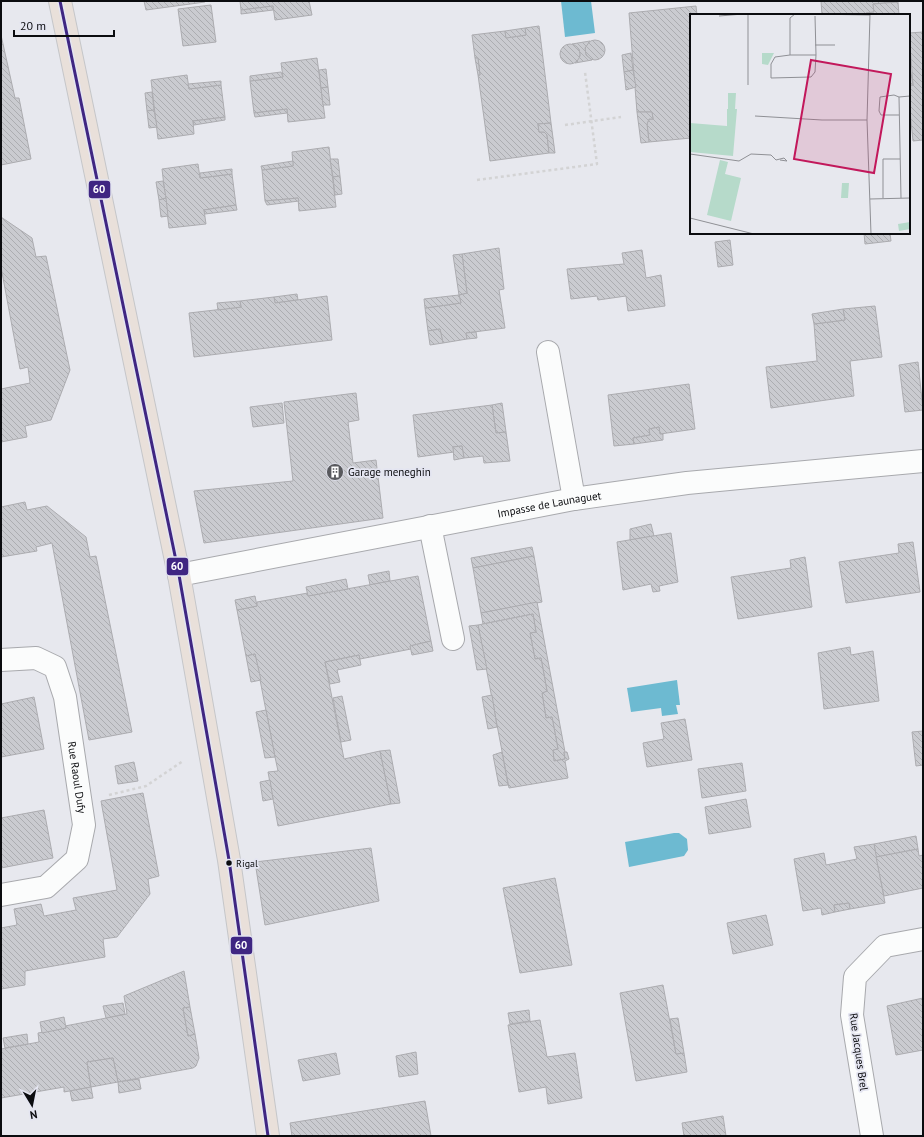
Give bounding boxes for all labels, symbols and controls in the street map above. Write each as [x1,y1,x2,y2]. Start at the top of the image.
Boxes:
scale bar [14,12,114,38]
inset map [690,14,910,234]
text: 20 m [20,18,46,33]
line badge: 60 [88,180,111,199]
text: 60 [93,182,105,196]
building icon: Garage meneghin [325,462,345,482]
place label: Garage meneghin [348,465,431,479]
street label: Impasse de Launaguet [496,488,602,521]
line badge: 60 [166,557,189,576]
text: 60 [171,559,183,573]
street label: Rue Raoul Dufy [65,740,89,815]
place label: Rigal [236,857,258,870]
marker: Rigal [224,858,234,868]
line badge: 60 [230,936,253,955]
text: 60 [235,938,247,952]
street label: Rue Jacques Brel [847,1012,871,1092]
north arrow [12,1085,52,1125]
text: N [29,1107,39,1122]

